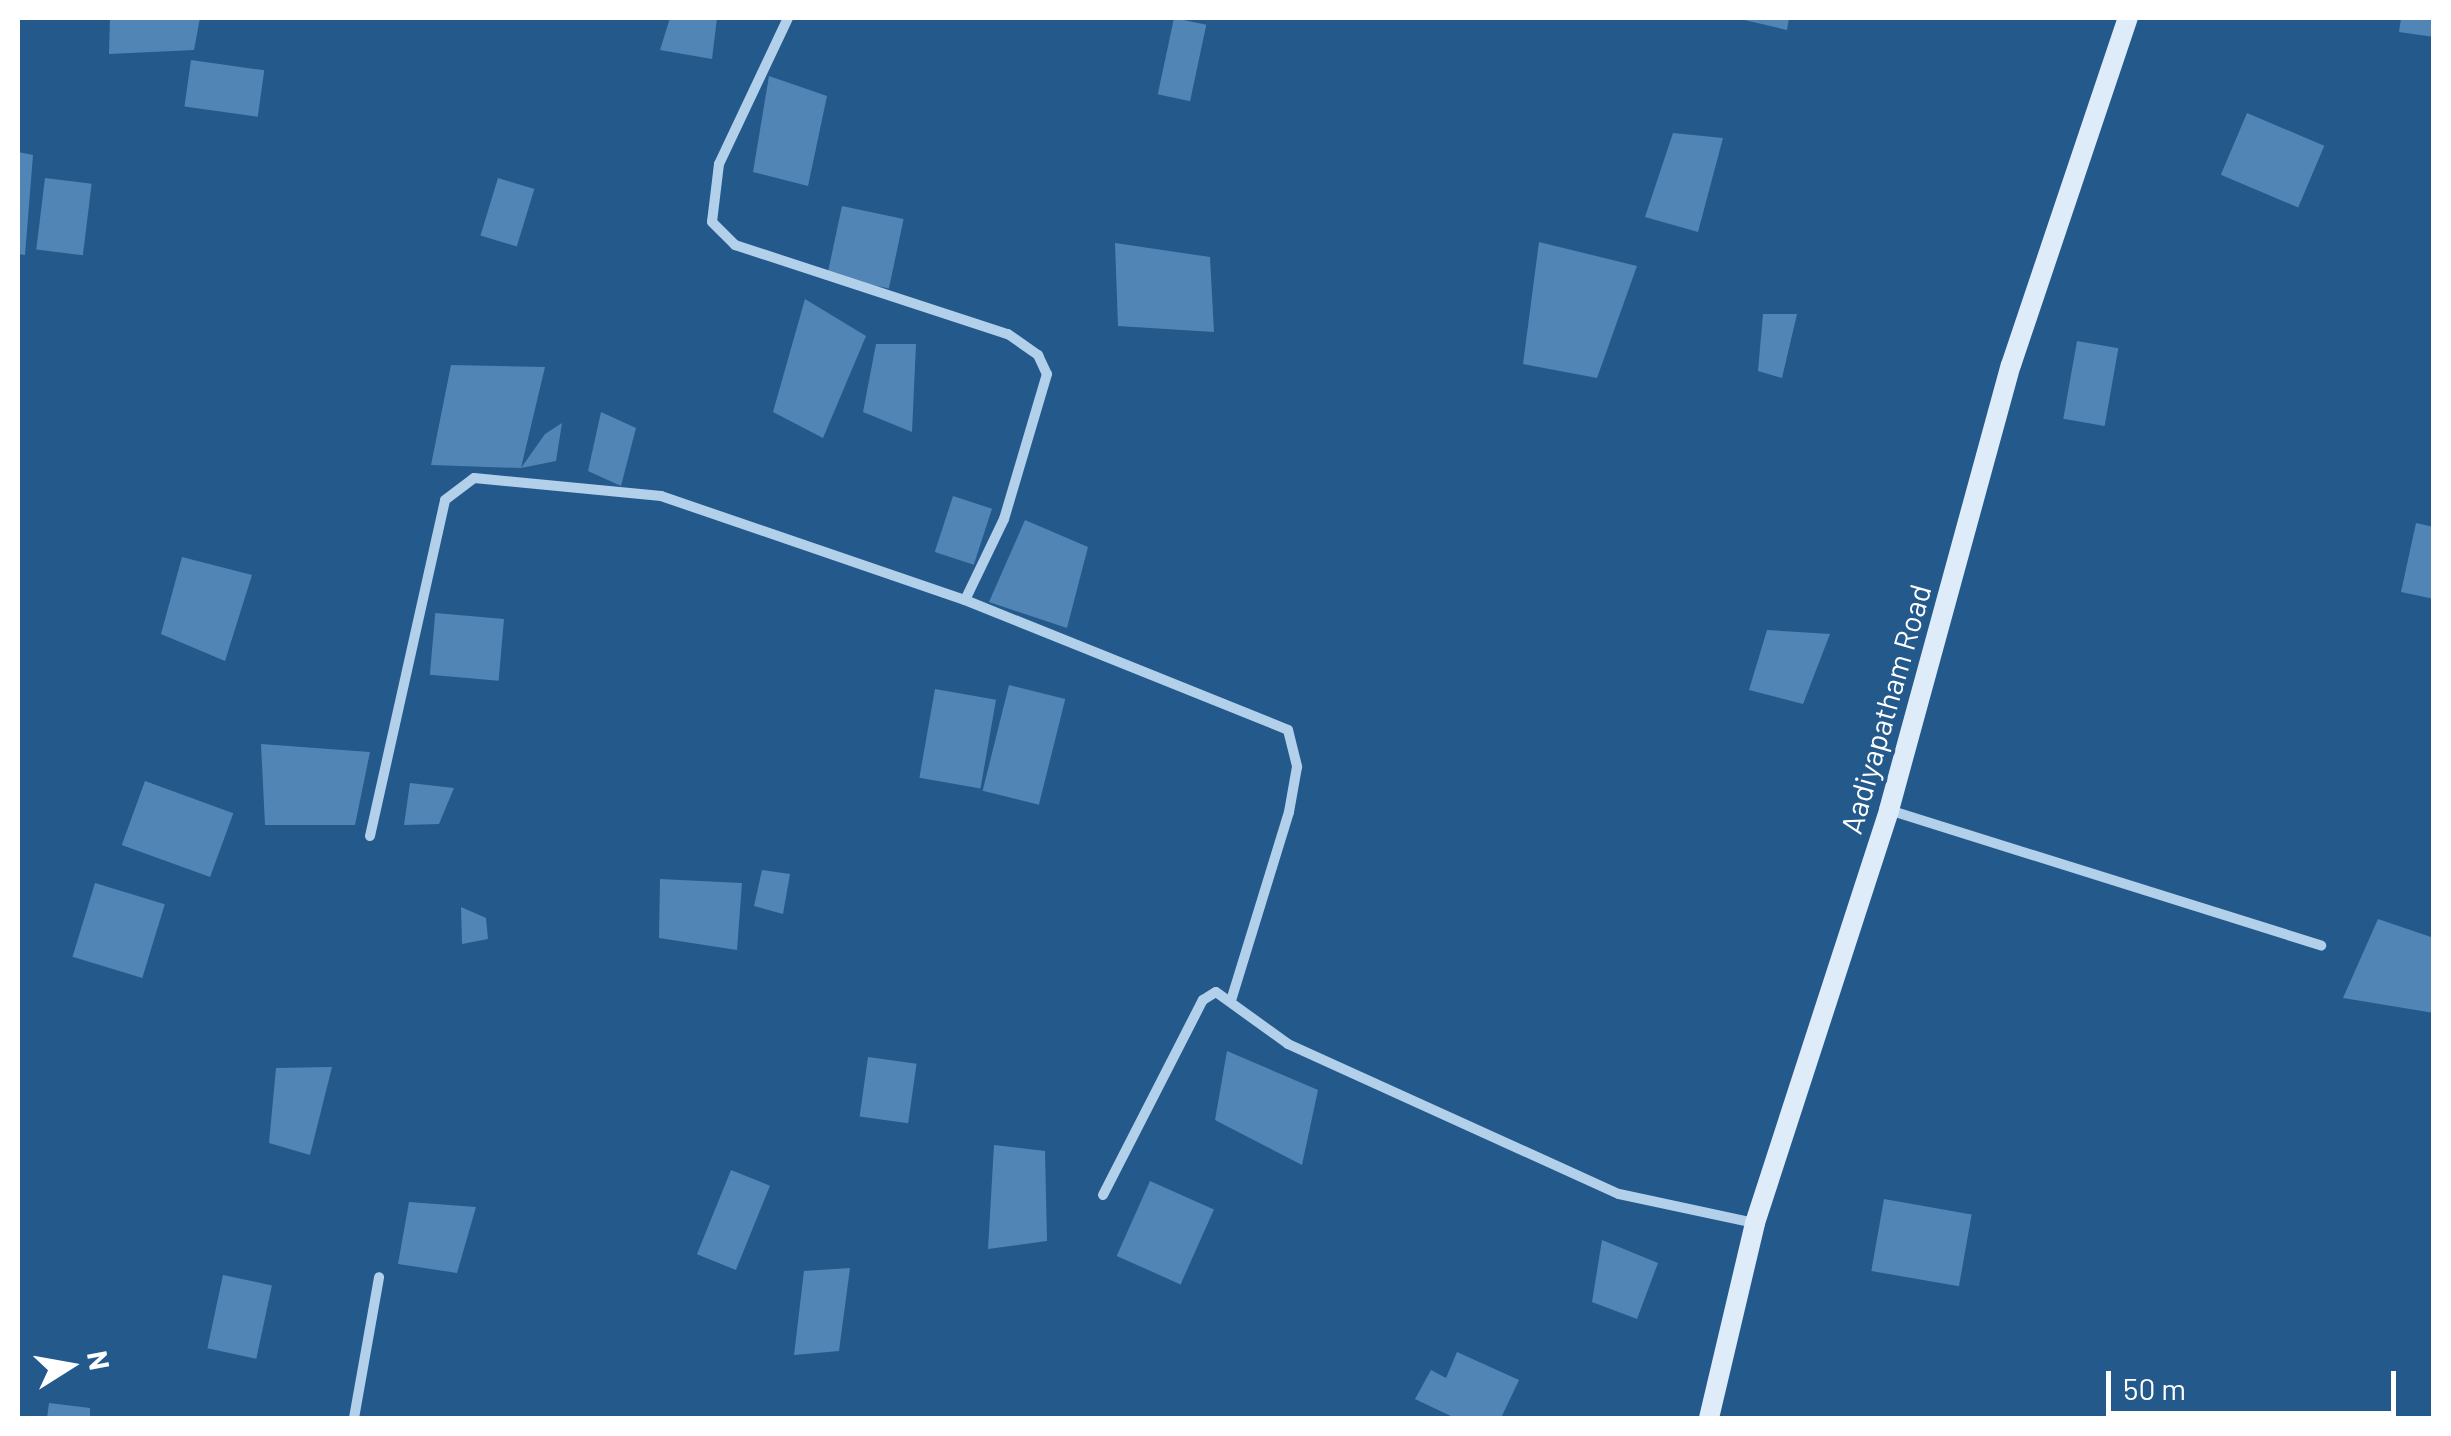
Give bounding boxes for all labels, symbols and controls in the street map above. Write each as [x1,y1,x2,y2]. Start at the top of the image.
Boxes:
street label: Aadiyapatham Road [1832,580,1938,838]
north arrow [20,1316,120,1416]
text: N [81,1348,118,1373]
scale bar [2111,1351,2401,1413]
text: 50 m [2123,1370,2186,1406]

